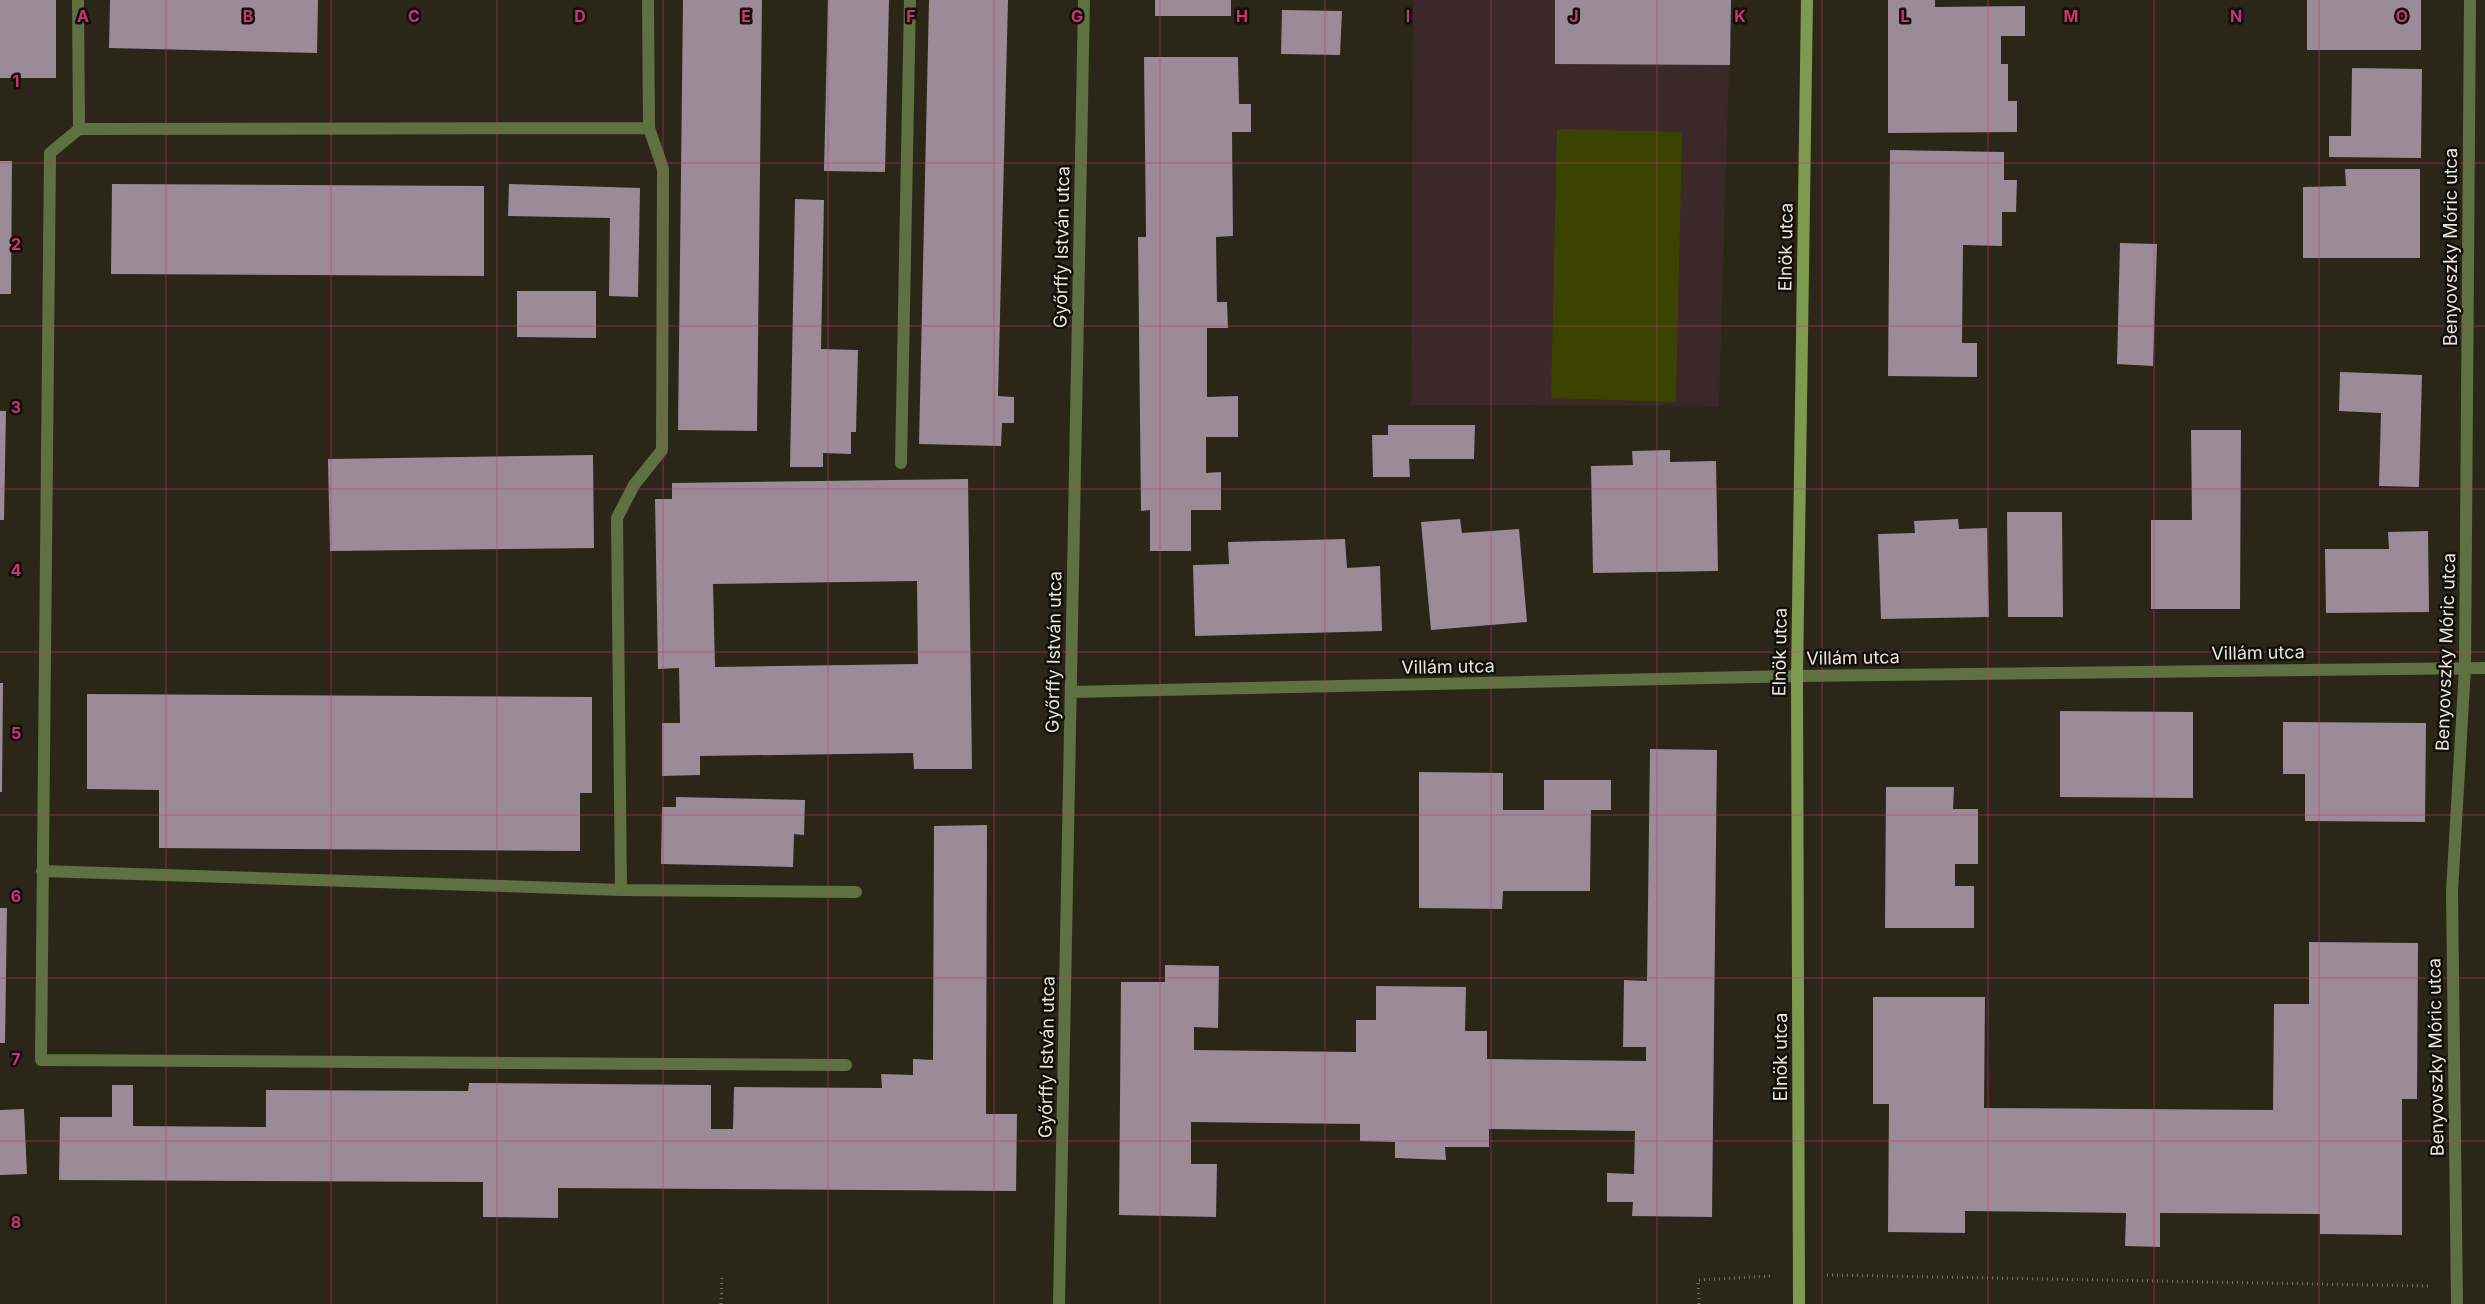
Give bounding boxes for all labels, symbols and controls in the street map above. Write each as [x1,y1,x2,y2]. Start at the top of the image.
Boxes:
text: A [77,6,89,26]
text: B [243,6,253,26]
text: C [408,6,420,26]
text: D [574,6,586,26]
text: E [741,6,751,26]
text: F [906,6,916,26]
text: G [1071,6,1083,26]
text: H [1236,6,1248,26]
text: I [1406,6,1410,26]
text: J [1569,6,1579,26]
text: K [1734,6,1746,26]
text: L [1900,6,1910,26]
text: M [2064,6,2078,26]
text: N [2230,6,2242,26]
text: O [2396,6,2408,26]
text: 1 [13,71,19,91]
street label: Benyovszky Móric utca [2440,148,2461,346]
street label: Győrffy István utca [1050,166,1073,328]
street label: Elnök utca [1774,203,1797,291]
text: 2 [11,234,21,254]
text: 3 [11,397,21,417]
street label: Benyovszky Móric utca [2432,553,2459,751]
text: 4 [11,560,22,580]
street label: Győrffy István utca [1042,571,1065,733]
street label: Elnök utca [1768,608,1791,696]
street label: Villám utca [2211,641,2305,664]
street label: Villám utca [1806,646,1900,669]
street label: Villám utca [1401,655,1495,678]
text: 5 [11,723,21,743]
text: 6 [11,886,21,906]
street label: Benyovszky Móric utca [2423,958,2448,1156]
street label: Győrffy István utca [1035,976,1058,1138]
street label: Elnök utca [1770,1013,1791,1101]
text: 7 [11,1049,21,1069]
text: 8 [11,1212,21,1232]

